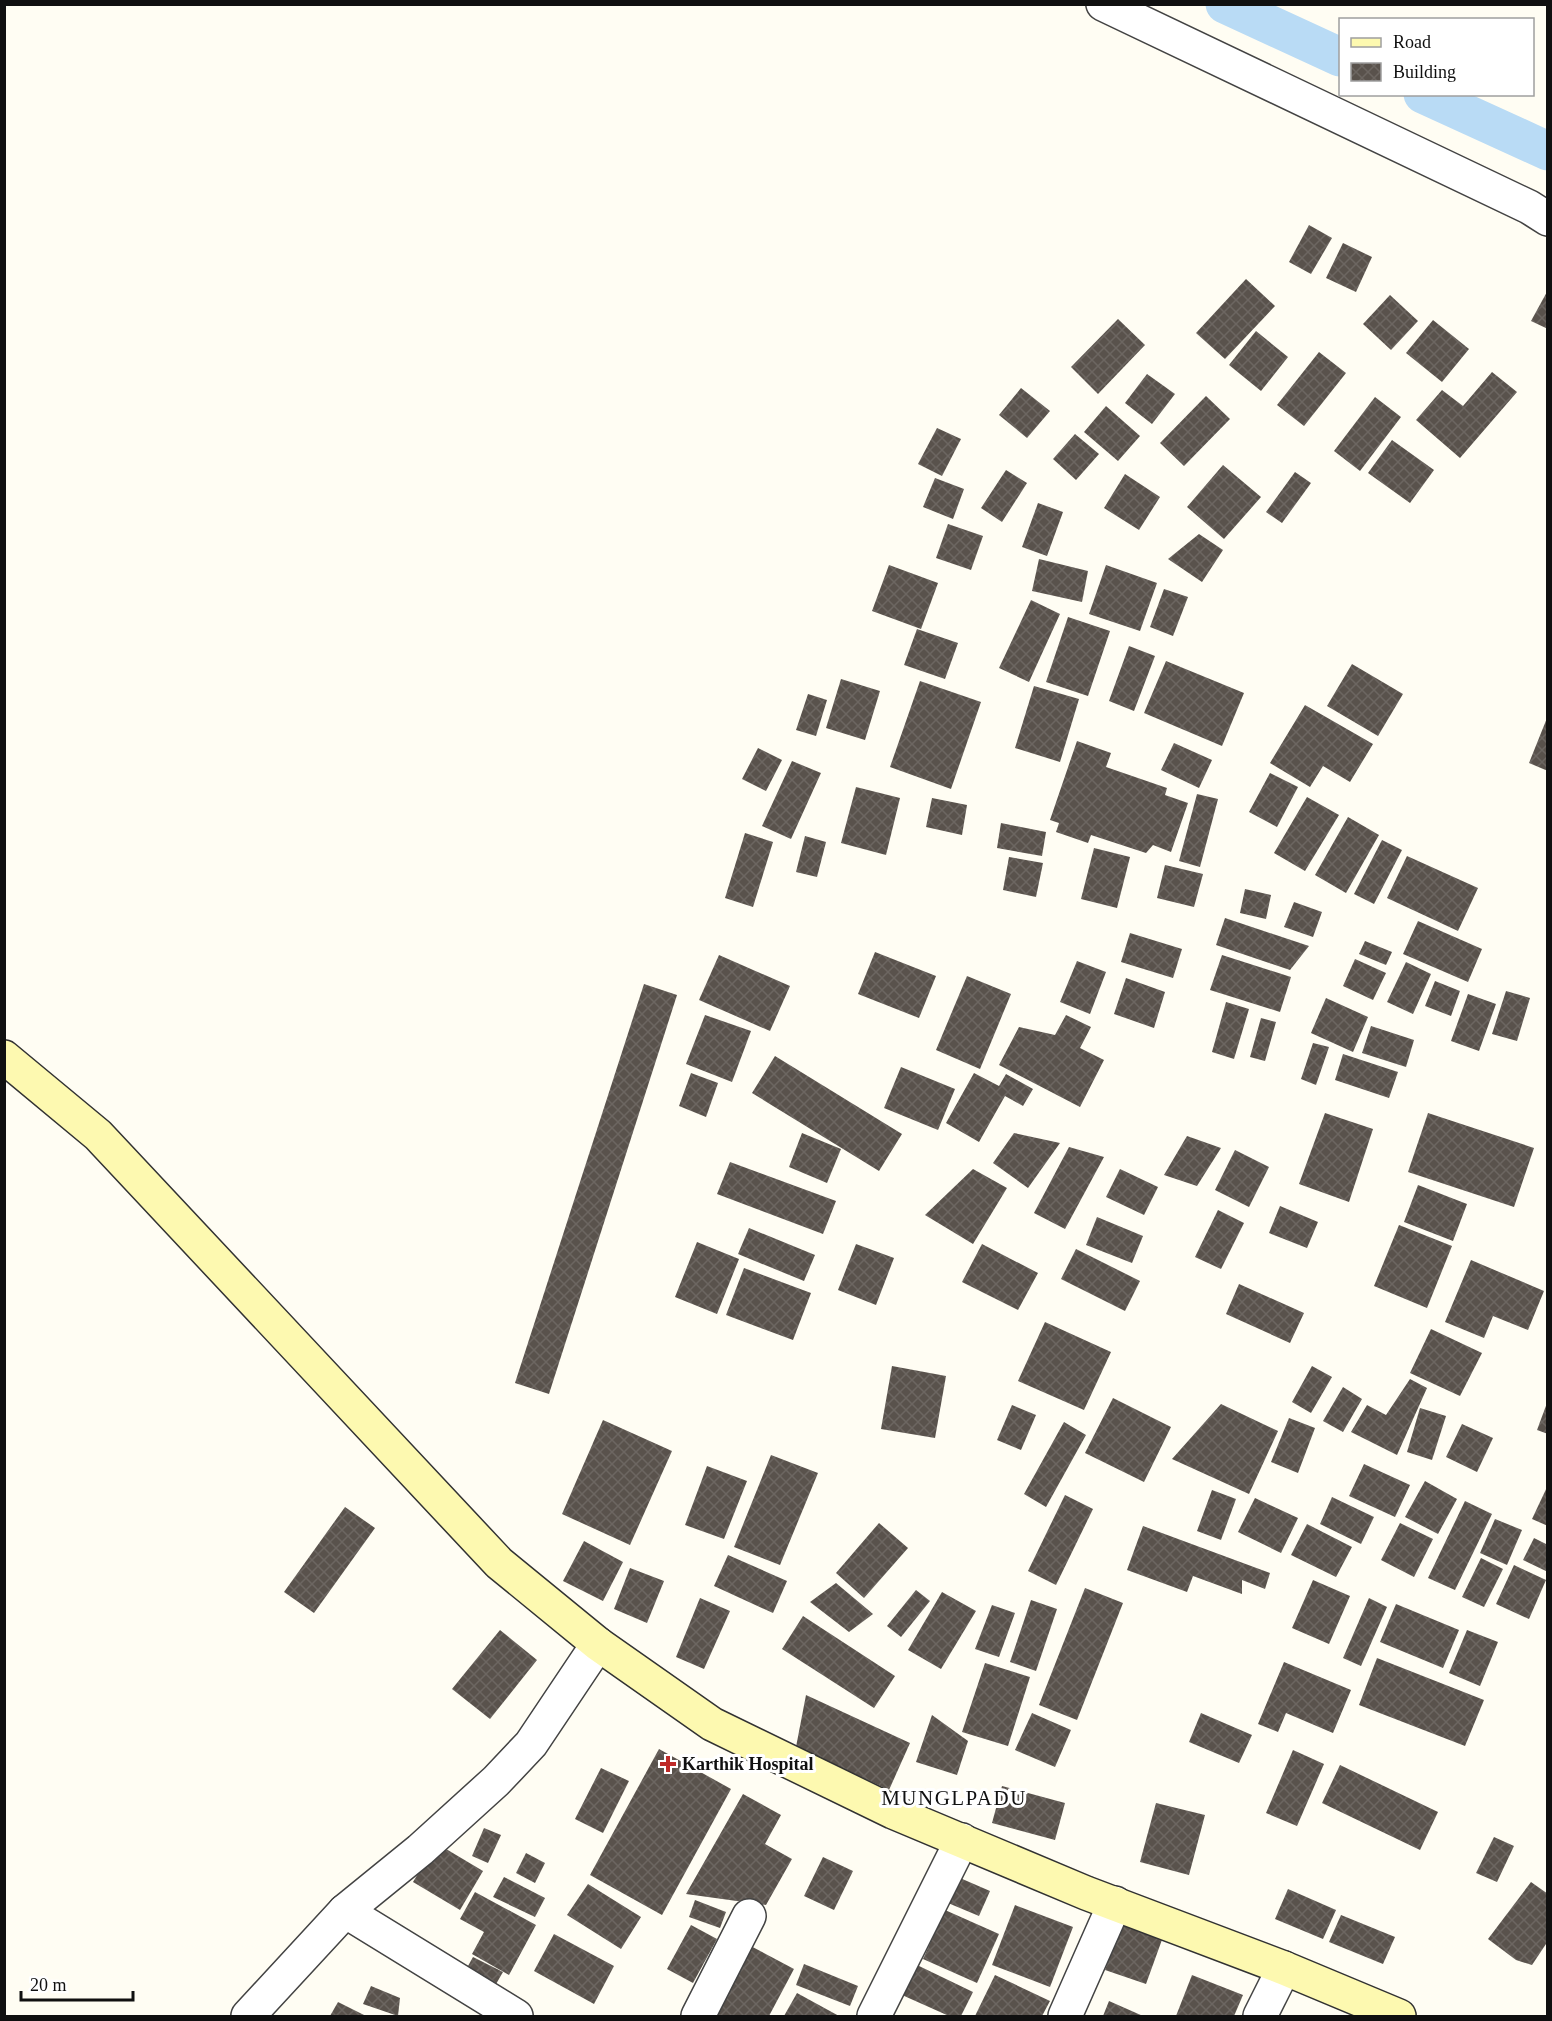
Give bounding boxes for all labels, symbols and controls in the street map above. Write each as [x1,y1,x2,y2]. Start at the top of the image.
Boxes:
legend [1339,18,1534,96]
text: Road [1393,32,1431,52]
text: Building [1393,62,1456,82]
place label: Karthik Hospital [682,1754,814,1774]
marker: Karthik Hospital [659,1755,677,1773]
district label: MUNGLPADU [881,1786,1027,1810]
scale bar [21,1964,134,2002]
text: 20 m [30,1975,67,1995]

